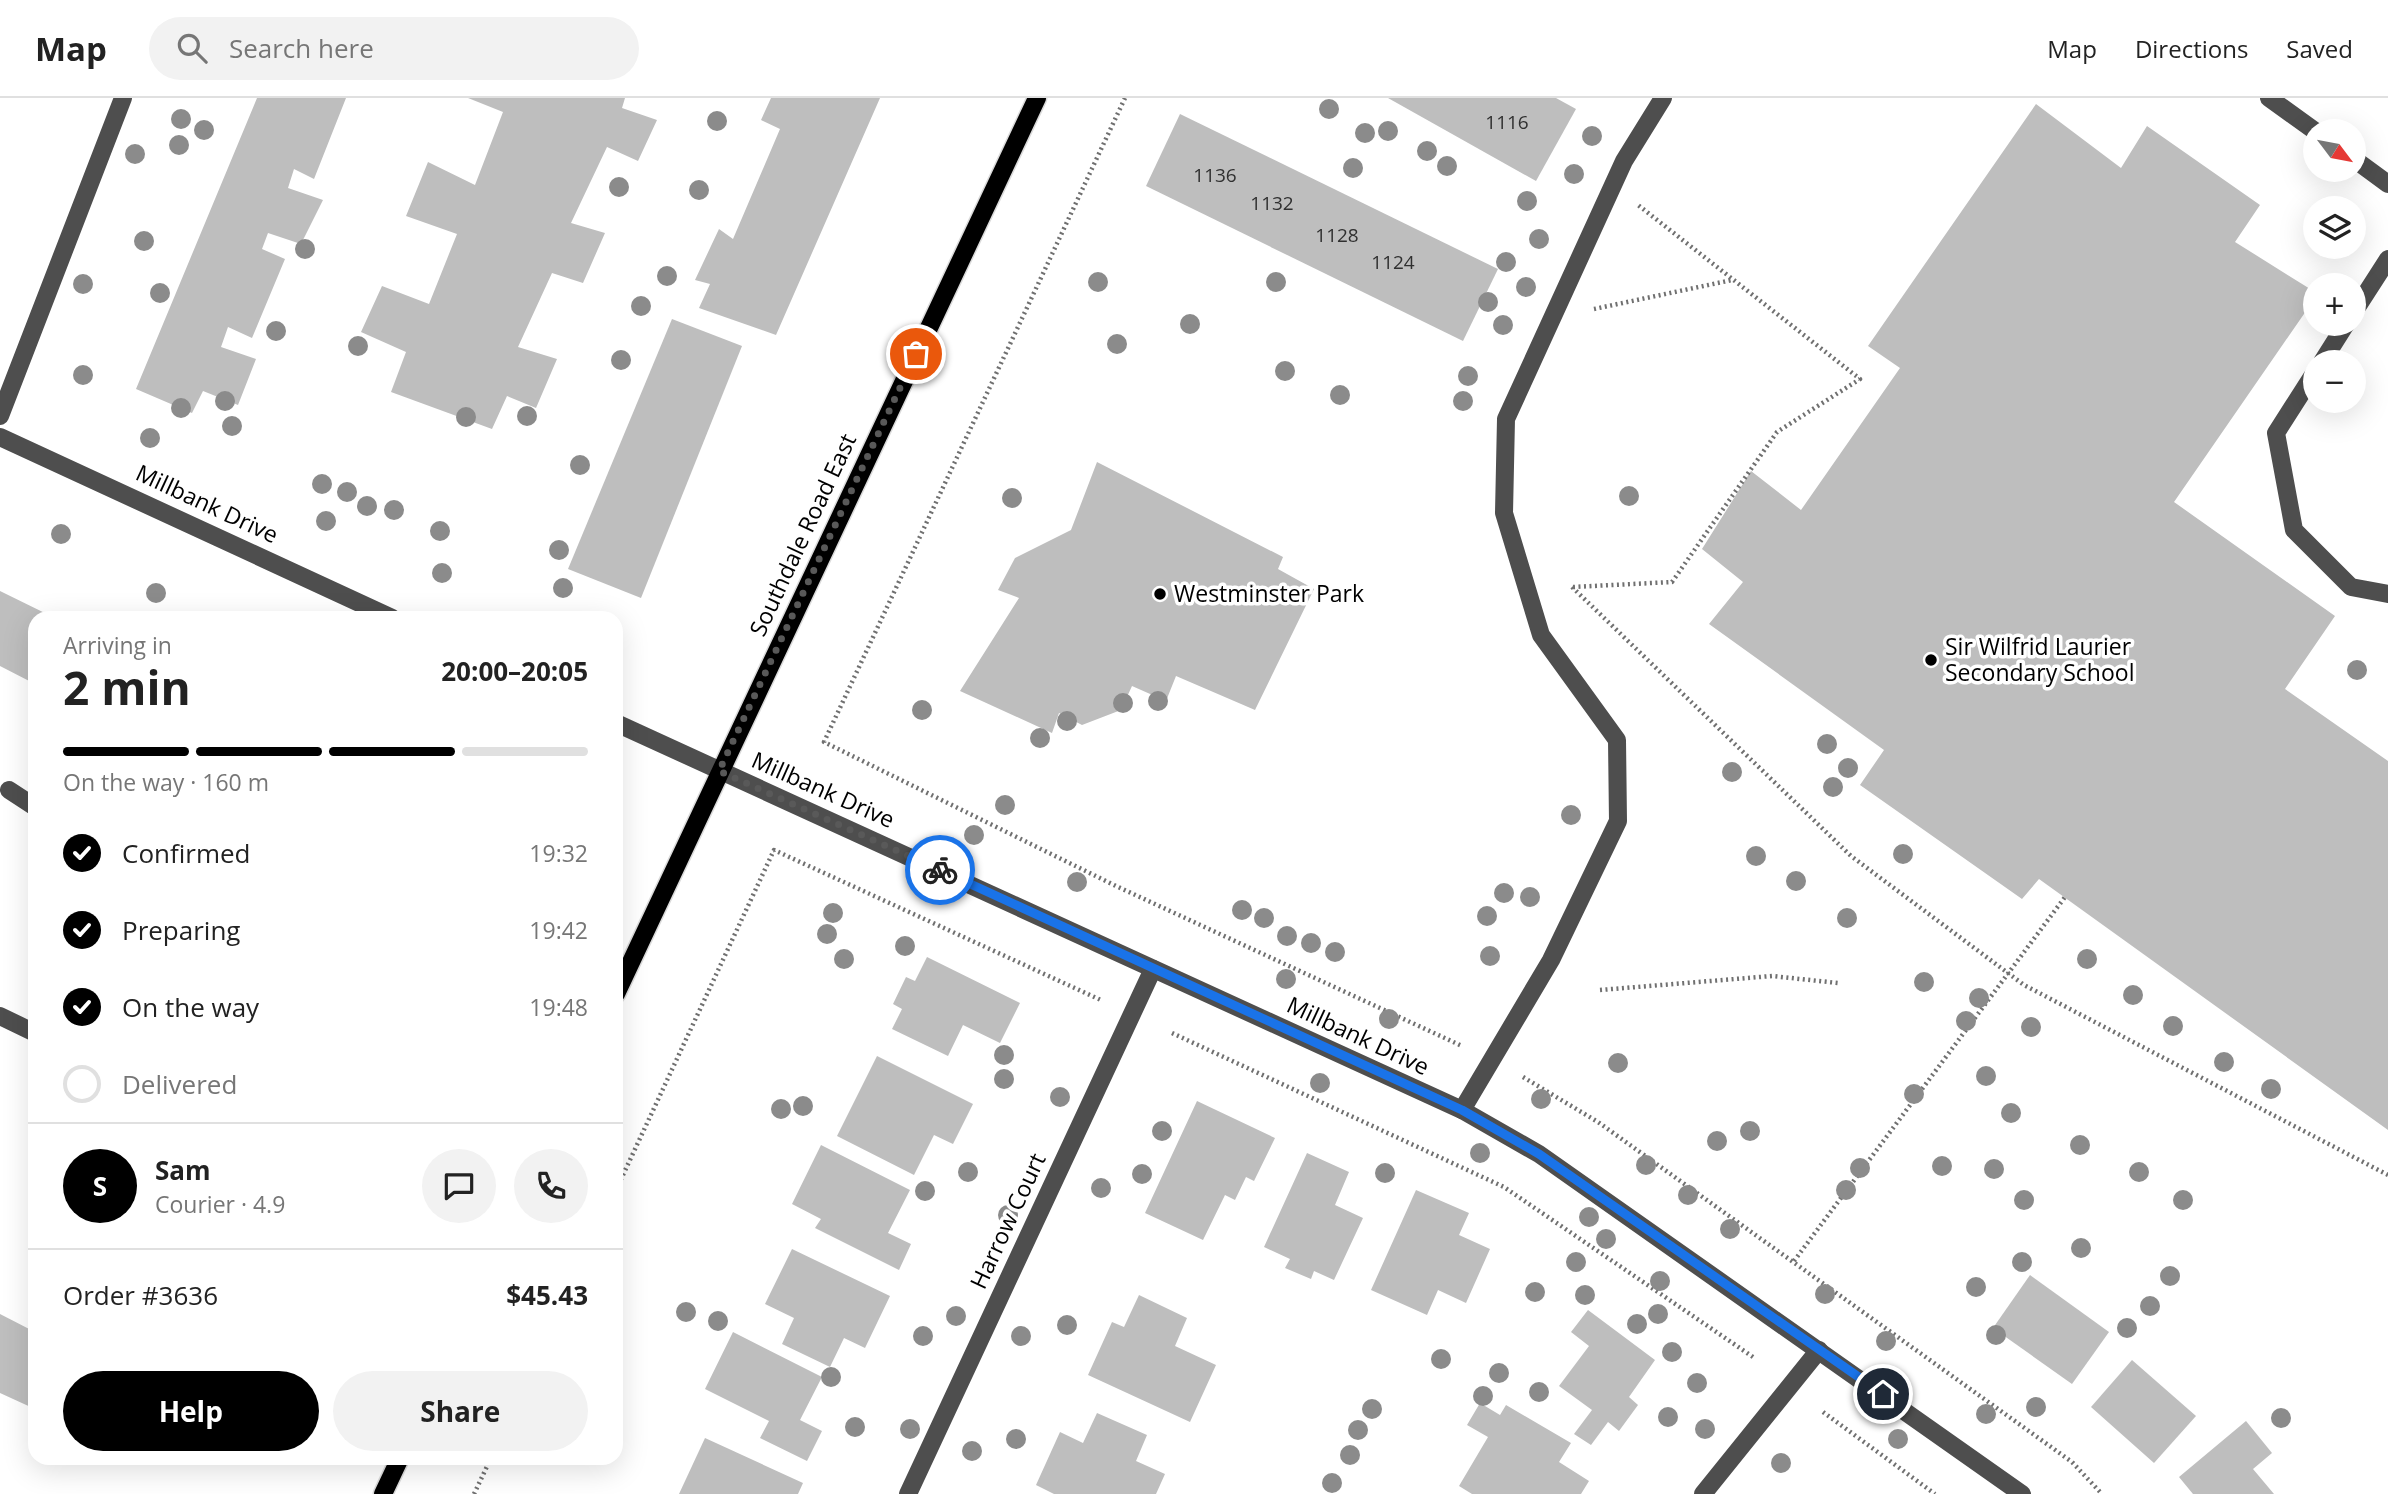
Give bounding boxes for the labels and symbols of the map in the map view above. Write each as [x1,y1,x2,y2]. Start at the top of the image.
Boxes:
house number: 1116 [1485,109,1529,135]
north arrow [2303,119,2366,182]
house number: 1136 [1193,162,1237,188]
house number: 1132 [1250,190,1294,216]
house number: 1128 [1315,222,1359,248]
house number: 1124 [1371,249,1415,275]
pin [886,324,946,384]
street label: Southdale Road East [741,428,863,641]
street label: Millbank Drive [131,456,284,550]
place label: Westminster Park [1174,577,1364,609]
marker: Westminster Park [1152,586,1168,602]
place label: Sir Wilfrid Laurier Secondary School [1945,630,2134,688]
marker: Sir Wilfrid Laurier Secondary School [1923,652,1939,668]
street label: Millbank Drive [747,743,900,835]
courier [905,835,975,905]
street label: Millbank Drive [1282,988,1435,1082]
street label: Harrow Court [962,1148,1052,1294]
pin [1853,1364,1913,1424]

